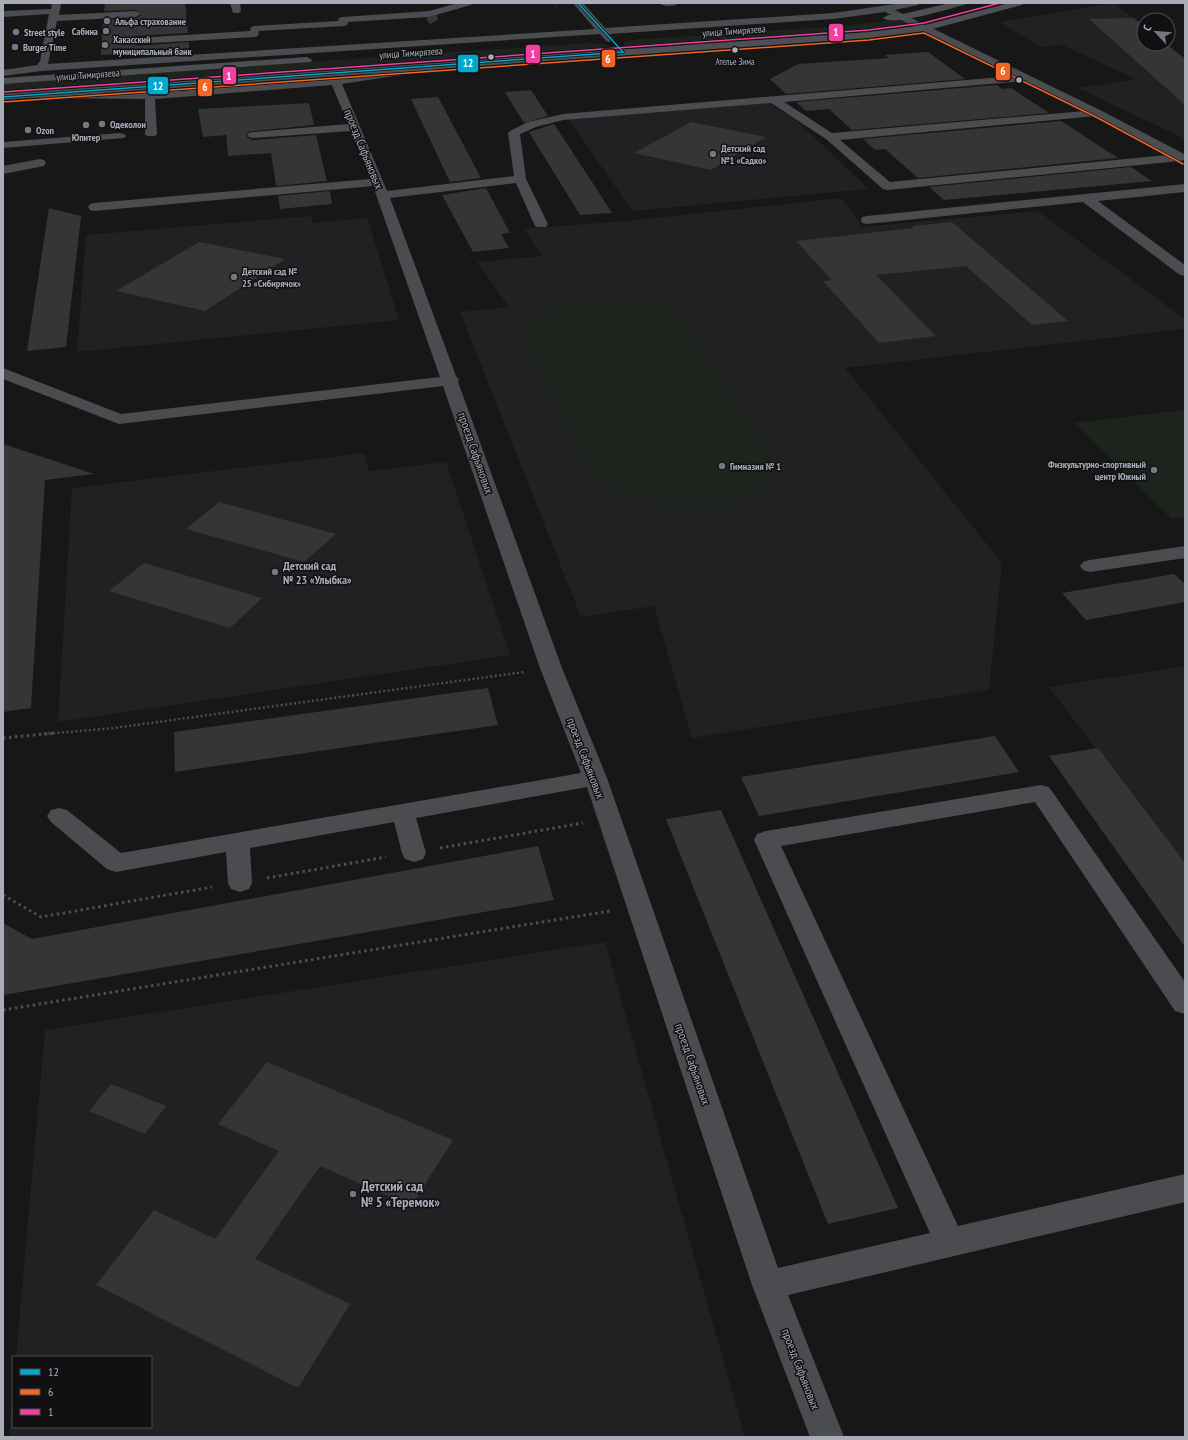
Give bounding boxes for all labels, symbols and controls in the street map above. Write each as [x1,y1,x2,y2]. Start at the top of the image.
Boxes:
north arrow [1136,12,1176,52]
place label: Альфа страхование [114,15,186,28]
marker: Альфа страхование [102,16,112,26]
street label: улица Тимирязева [702,22,766,40]
text: С [1140,22,1154,33]
line badge: 1 [828,23,844,42]
place label: Сабина [72,25,98,38]
text: 1 [833,25,839,39]
place label: Street style [24,26,65,39]
marker: Сабина [101,26,111,36]
marker: Street style [11,27,21,37]
place label: Хакасский муниципальный банк [113,33,193,58]
marker: Хакасский муниципальный банк [100,40,110,50]
place label: Burger Time [23,41,67,54]
marker: Burger Time [10,42,20,52]
street label: улица Тимирязева [379,44,443,62]
line badge: 1 [525,44,541,64]
marker: Ателье Зима [730,45,740,55]
text: 1 [530,47,536,61]
line badge: 6 [601,49,616,68]
unlabelled marker [486,52,496,62]
text: 6 [605,52,611,66]
line badge: 12 [457,54,479,73]
text: 12 [463,56,473,70]
place label: Ателье Зима [715,56,755,67]
line badge: 6 [995,62,1011,81]
text: 6 [1000,64,1006,78]
street label: улица Тимирязева [56,66,120,84]
line badge: 1 [222,66,237,85]
text: 1 [226,69,232,83]
unlabelled marker [1014,75,1024,85]
line badge: 12 [147,76,169,95]
line badge: 6 [197,78,213,97]
text: 12 [153,79,163,93]
text: 6 [202,80,208,94]
street label: проезд Сафьяновых [341,107,387,191]
place label: Одеколон [110,118,146,131]
marker: Одеколон [97,119,107,129]
marker: Юпитер [81,120,91,130]
place label: Ozon [36,124,55,137]
marker: Ozon [23,125,33,135]
place label: Юпитер [72,131,101,144]
place label: Детский сад №1 «Cадко» [721,142,766,167]
marker: Детский сад №1 «Cадко» [708,149,718,159]
place label: Детский сад № 25 «Сибирячок» [242,265,301,290]
marker: Детский сад № 25 «Сибирячок» [229,272,239,282]
street label: проезд Сафьяновых [455,410,497,496]
place label: Физкультурно-спортивный центр Южный [1048,458,1146,483]
place label: Гимназия № 1 [730,460,781,473]
marker: Гимназия № 1 [717,461,727,471]
marker: Физкультурно-спортивный центр Южный [1149,465,1159,475]
place label: Детский сад № 23 «Улыбка» [283,558,352,587]
marker: Детский сад № 23 «Улыбка» [270,567,280,577]
street label: проезд Сафьяновых [564,716,608,801]
street label: проезд Сафьяновых [672,1021,714,1107]
place label: Детский сад № 5 «Теремок» [361,1177,440,1211]
marker: Детский сад № 5 «Теремок» [348,1189,358,1199]
street label: проезд Сафьяновых [779,1327,823,1412]
legend [12,1356,152,1428]
text: 12 [48,1364,59,1379]
text: 6 [48,1384,53,1399]
text: 1 [48,1404,53,1419]

